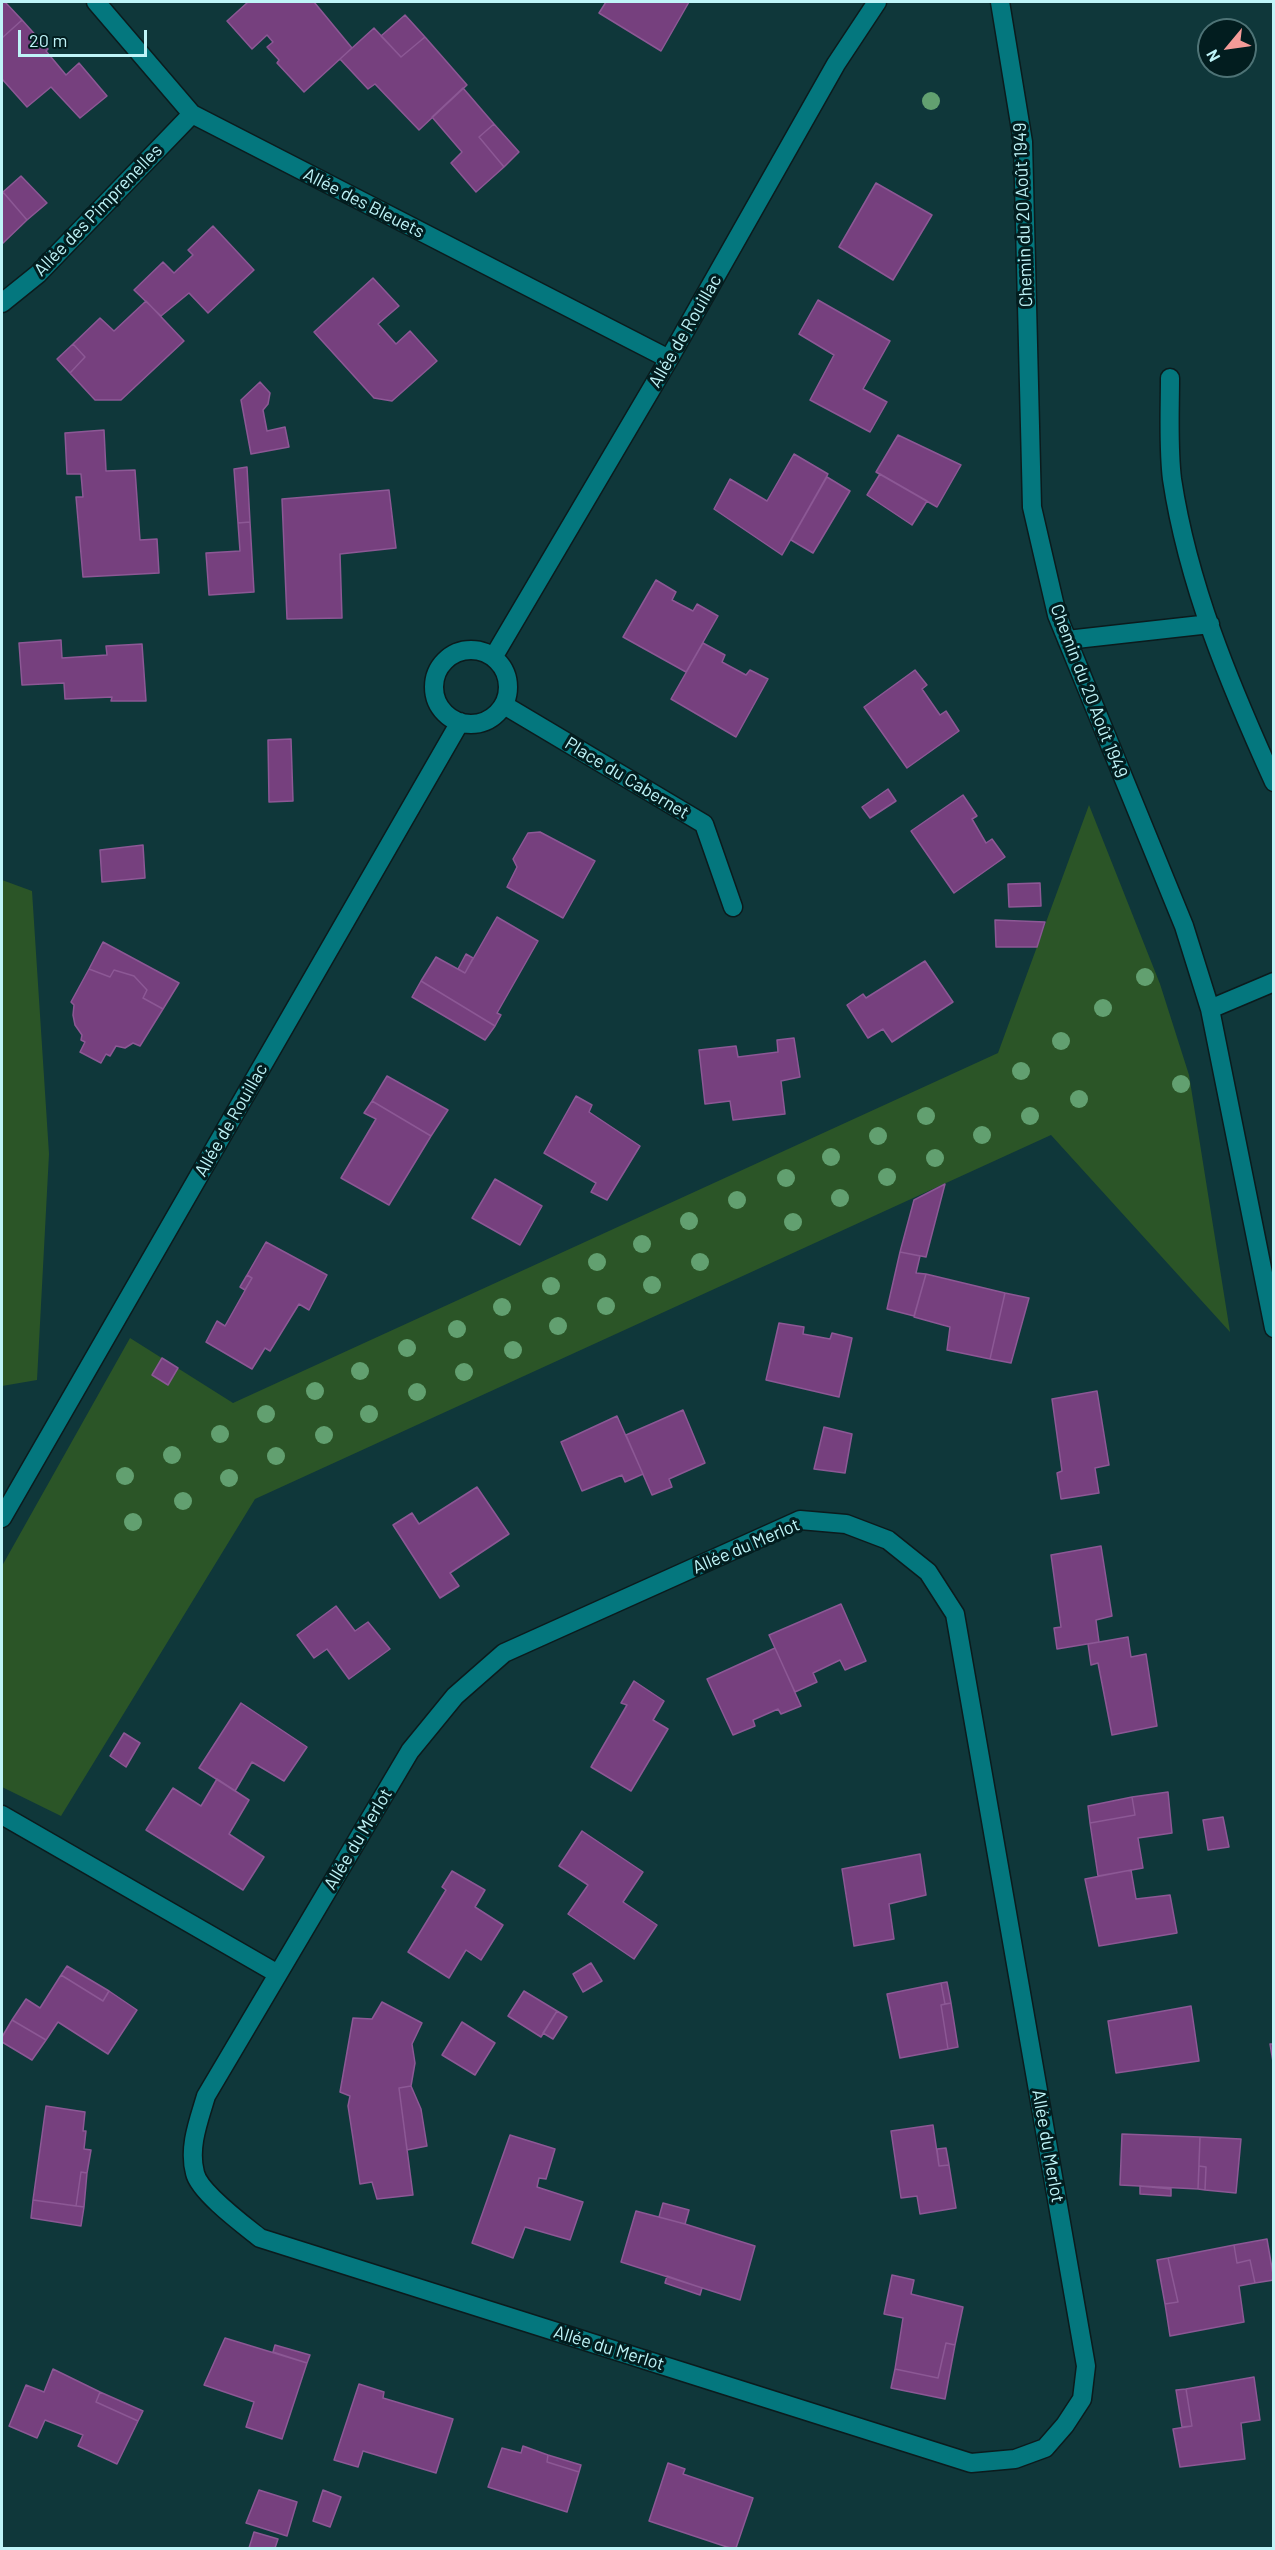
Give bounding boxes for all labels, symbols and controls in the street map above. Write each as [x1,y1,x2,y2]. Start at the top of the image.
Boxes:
scale bar [21,18,150,56]
north arrow [1197,18,1257,78]
text: 20 m [29,29,67,51]
text: N [1202,47,1223,65]
street label: Chemin du 20 Août 1949 [1009,122,1037,308]
street label: Allée des Pimprenelles [29,139,167,281]
street label: Allée des Bleuets [300,163,428,243]
street label: Allée de Rouillac [644,271,726,391]
street label: Chemin du 20 Août 1949 [1046,601,1132,781]
street label: Place du Cabernet [561,732,693,824]
street label: Allée de Rouillac [190,1060,272,1180]
street label: Allée du Merlot [689,1514,803,1578]
street label: Allée du Merlot [319,1784,397,1894]
street label: Allée du Merlot [1027,2088,1069,2204]
street label: Allée du Merlot [551,2321,667,2375]

